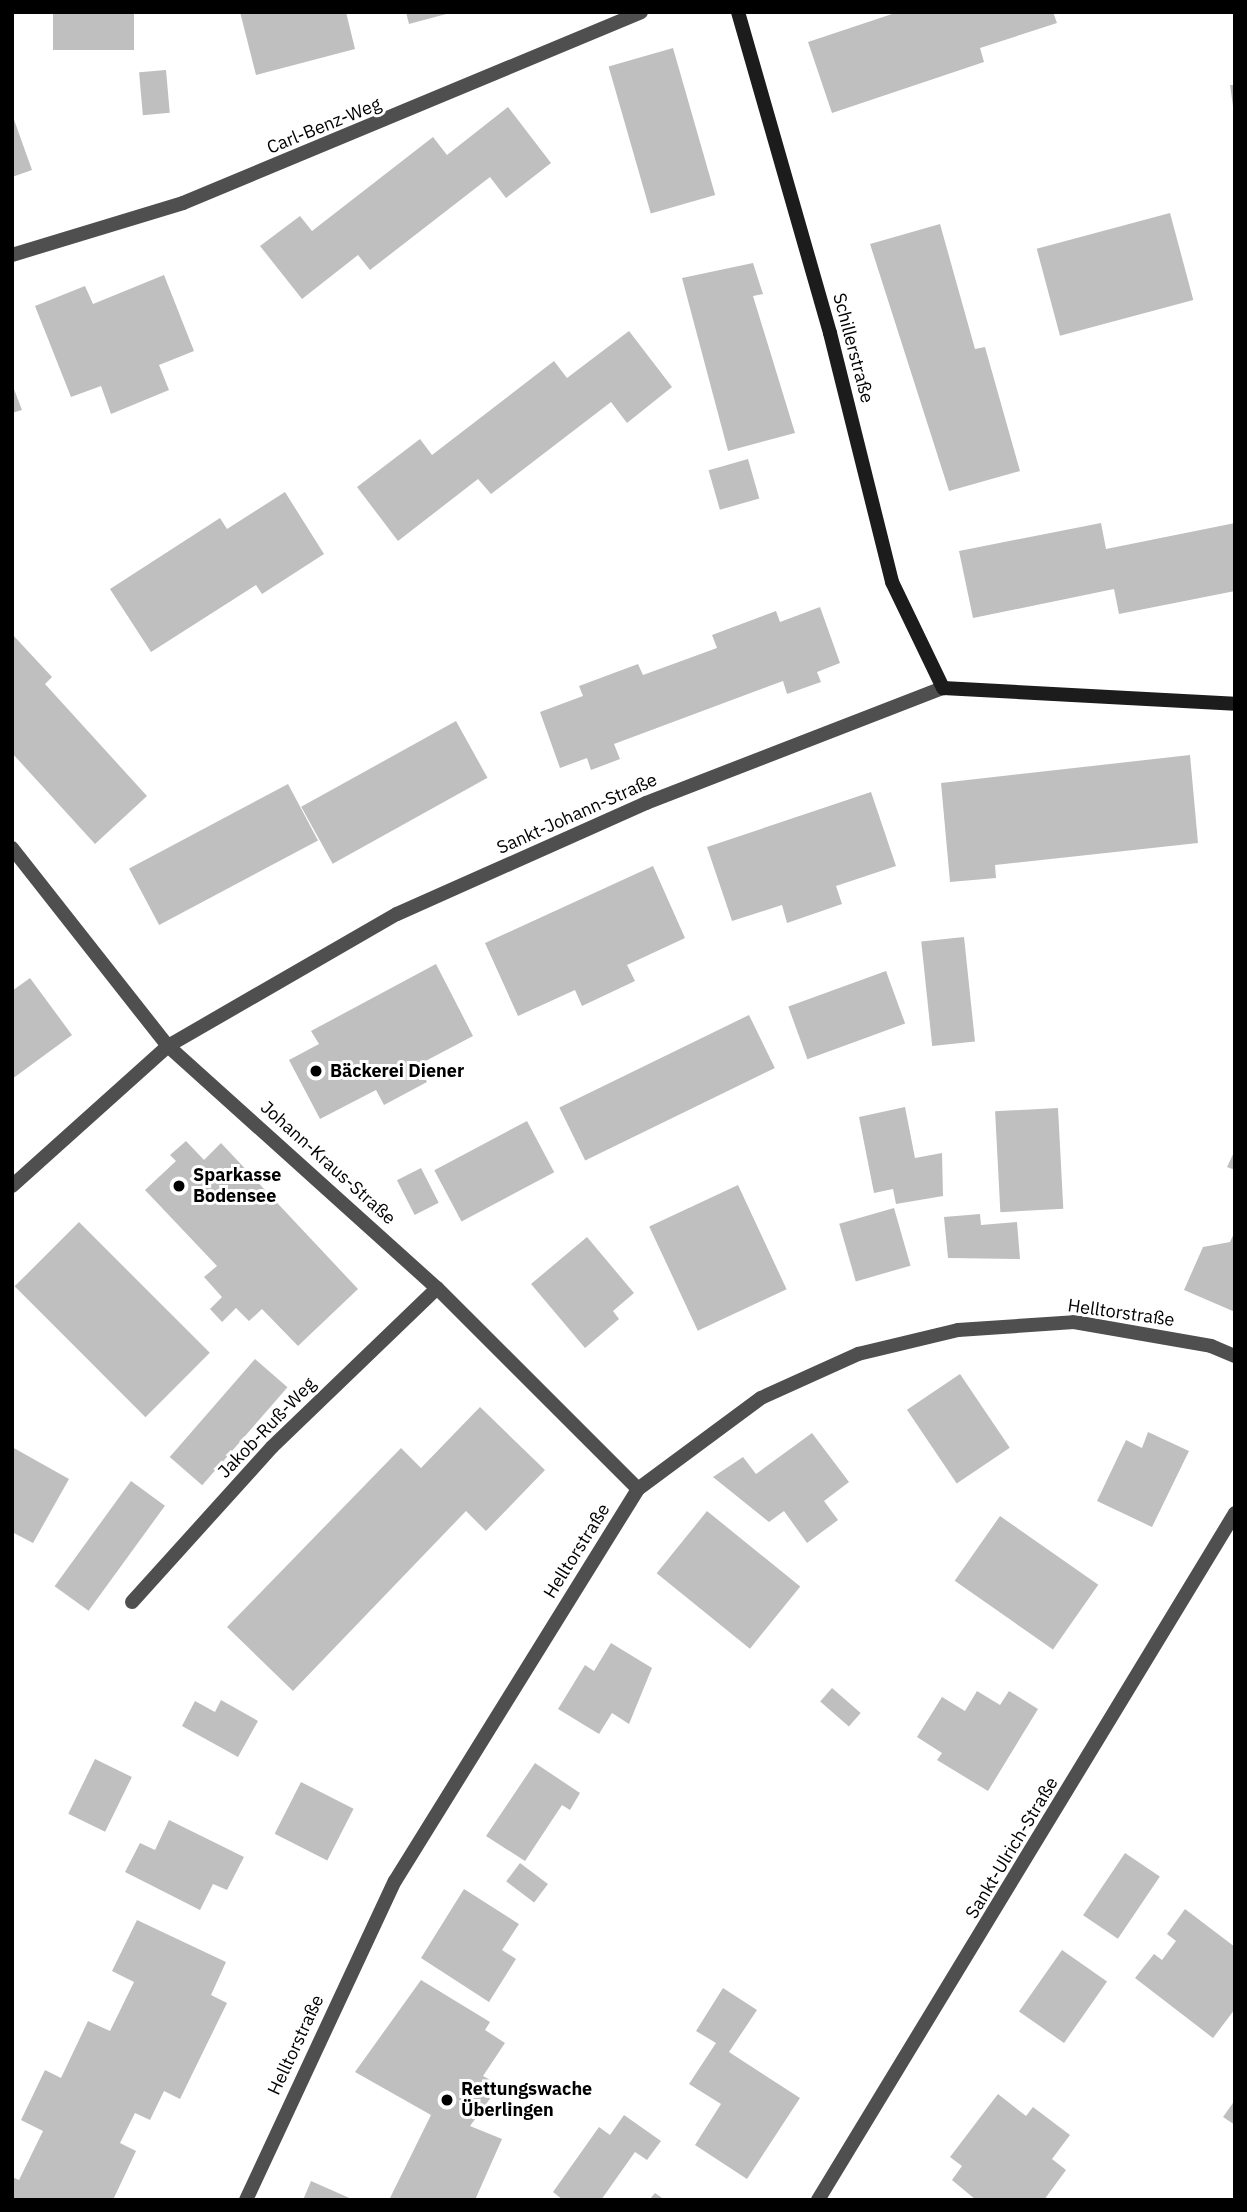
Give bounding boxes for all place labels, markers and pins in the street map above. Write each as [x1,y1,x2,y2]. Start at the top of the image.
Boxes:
place label: Bäckerei Diener [330,1060,464,1082]
marker: Bäckerei Diener [308,1063,324,1079]
place label: Sparkasse Bodensee [193,1165,281,1208]
marker: Sparkasse Bodensee [171,1178,187,1194]
place label: Rettungswache Überlingen [461,2079,592,2122]
marker: Rettungswache Überlingen [439,2092,455,2108]

